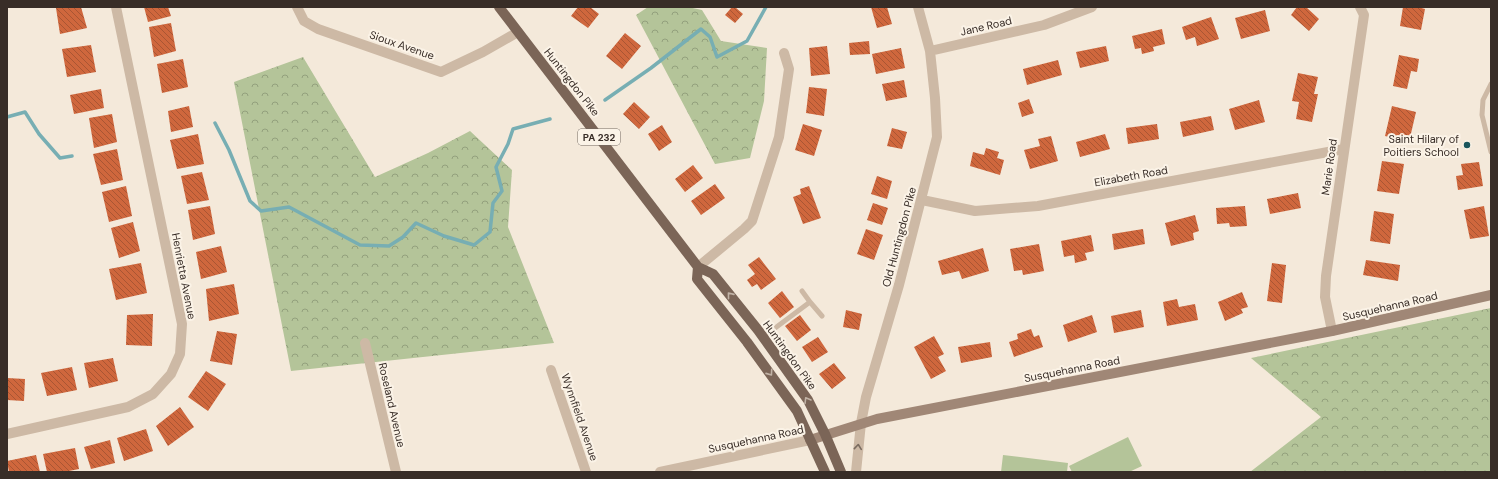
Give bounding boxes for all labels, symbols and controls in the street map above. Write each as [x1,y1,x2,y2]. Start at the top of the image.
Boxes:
street label: Jane Road [959,13,1013,39]
street label: Sioux Avenue [368,27,436,63]
street label: Huntingdon Pike [541,45,603,119]
road number: PA 232 [578,129,620,145]
place label: Saint Hilary of Poitiers School [1384,132,1459,159]
street label: Marie Road [1318,138,1340,196]
marker: Saint Hilary of Poitiers School [1462,140,1472,150]
street label: Elizabeth Road [1093,163,1169,189]
street label: Old Huntingdon Pike [879,185,919,289]
street label: Henrietta Avenue [169,232,199,320]
street label: Susquehanna Road [1341,288,1439,324]
one-way arrow [727,293,734,300]
street label: Huntingdon Pike [760,318,820,392]
street label: Susquehanna Road [1023,353,1121,385]
street label: Roseland Avenue [375,361,409,449]
one-way arrow [765,369,772,376]
street label: Wynnfield Avenue [558,371,602,463]
one-way arrow [804,397,812,404]
street label: Susquehanna Road [707,422,805,456]
one-way arrow [853,444,862,450]

